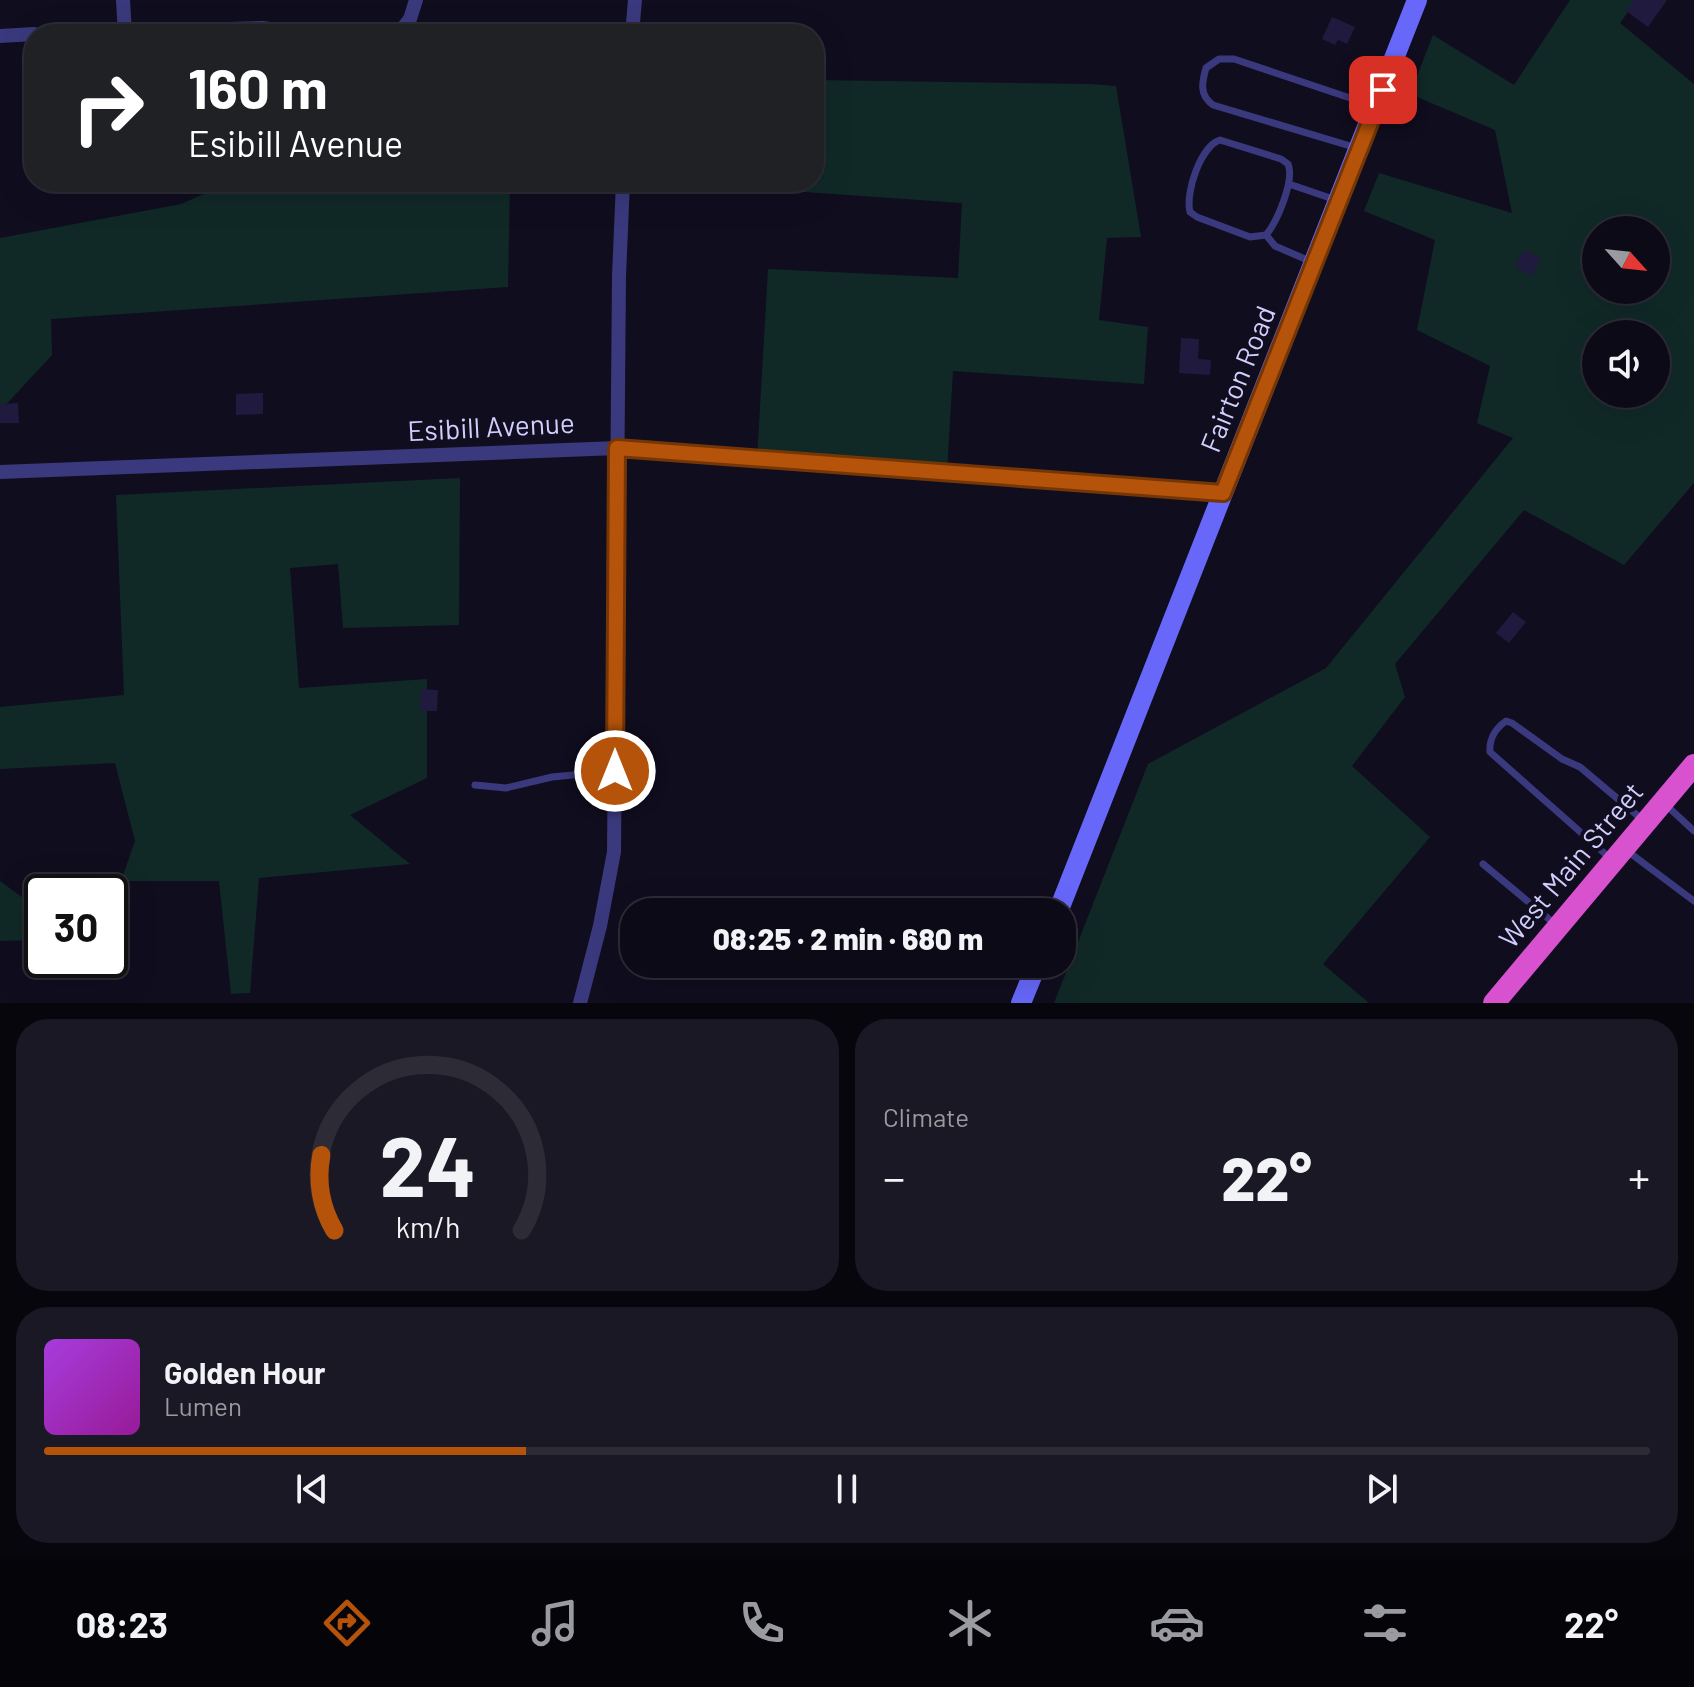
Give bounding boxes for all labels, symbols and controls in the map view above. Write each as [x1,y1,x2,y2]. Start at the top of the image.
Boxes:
text: 160 m [188,53,328,120]
icon: right [56,56,160,160]
pin [1349,56,1417,124]
icon: arrive [1361,68,1405,112]
text: Esibill Avenue [188,121,403,164]
north arrow [1582,216,1670,304]
map controls [1582,216,1670,408]
street label: Fairton Road [1192,301,1282,457]
button: sound [1582,320,1670,408]
street label: Esibill Avenue [406,405,575,447]
position arrow [573,729,657,813]
street label: West Main Street [1491,775,1649,954]
speed limit sign: 30 [24,874,128,978]
text: 08:25 · 2 min · 680 m [713,920,983,956]
text: Climate [883,1101,969,1132]
text: 24 [379,1114,476,1214]
text: 22° [1221,1141,1312,1213]
text: − [883,1150,905,1203]
text: + [1628,1150,1650,1203]
text: km/h [395,1209,460,1244]
text: Golden Hour [164,1354,326,1390]
text: Lumen [164,1390,242,1421]
icon: previous [290,1467,334,1511]
icon: pause [825,1467,869,1511]
icon: next [1360,1467,1404,1511]
icon: directions [319,1595,375,1651]
icon: music [527,1595,583,1651]
icon: phone [734,1595,790,1651]
icon: climate [942,1595,998,1651]
icon: car [1149,1595,1205,1651]
icon: filters [1357,1595,1413,1651]
text: 08:23 [76,1602,168,1645]
text: 22° [1564,1602,1618,1645]

